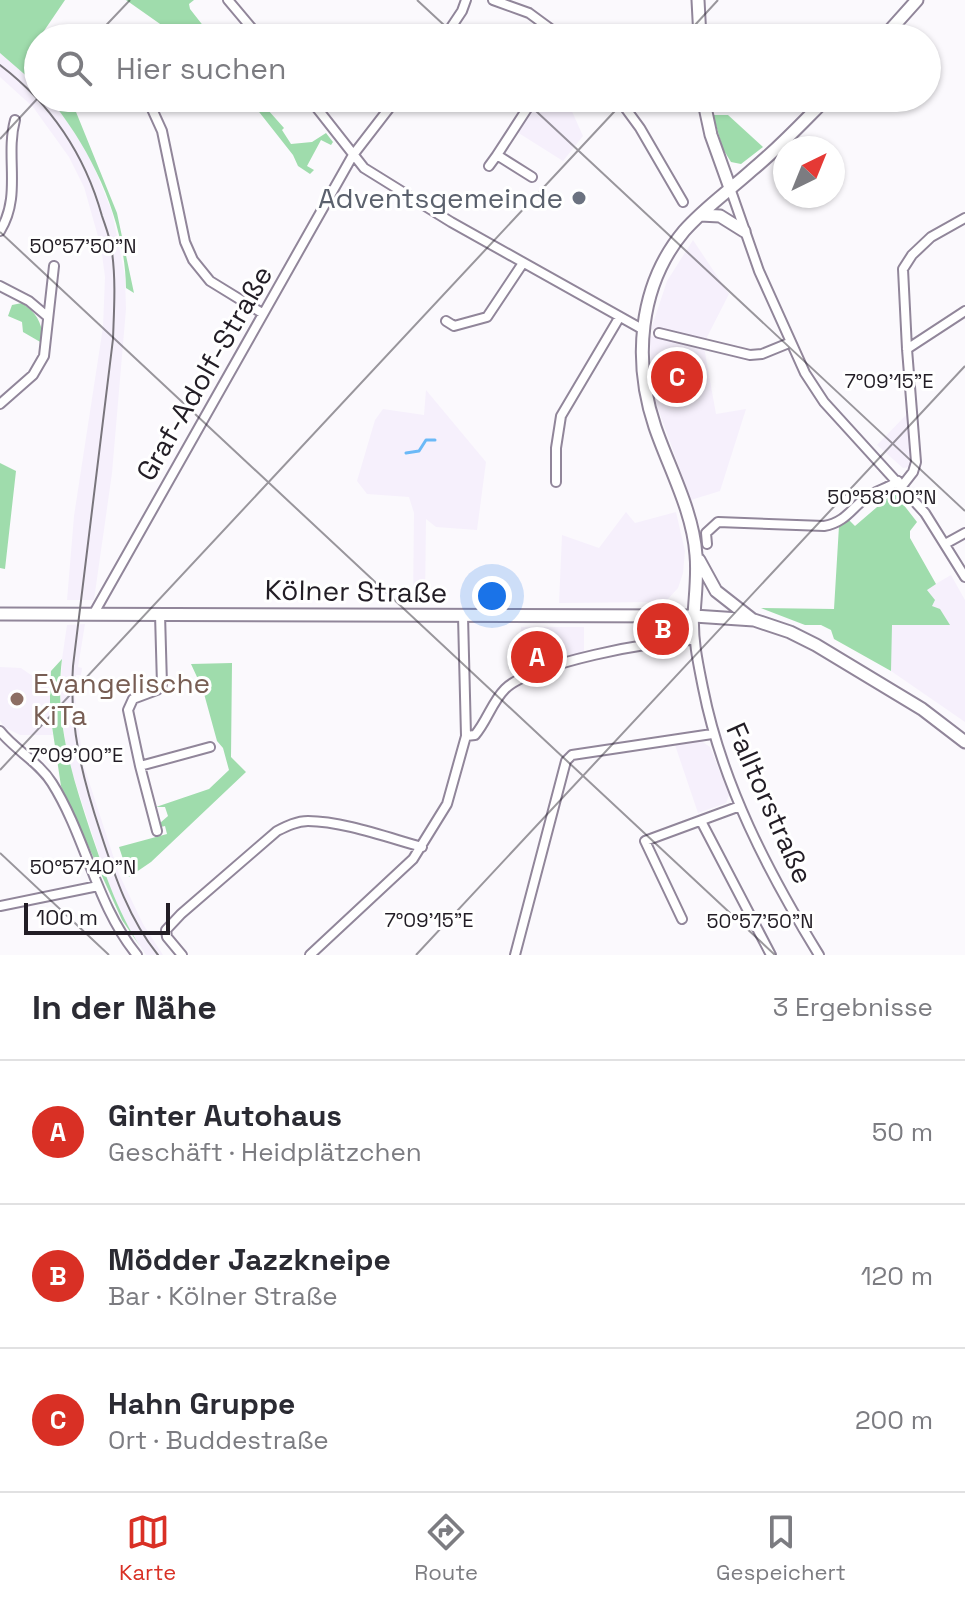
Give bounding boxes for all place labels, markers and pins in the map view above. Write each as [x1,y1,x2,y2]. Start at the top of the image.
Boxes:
place label: Adventsgemeinde [318,180,563,216]
marker: Adventsgemeinde [570,189,588,207]
pin: C [651,347,703,407]
pin: B [637,599,689,659]
pin: A [511,627,563,687]
place label: Evangelische KiTa [33,665,210,733]
marker: Evangelische KiTa [8,690,26,708]

